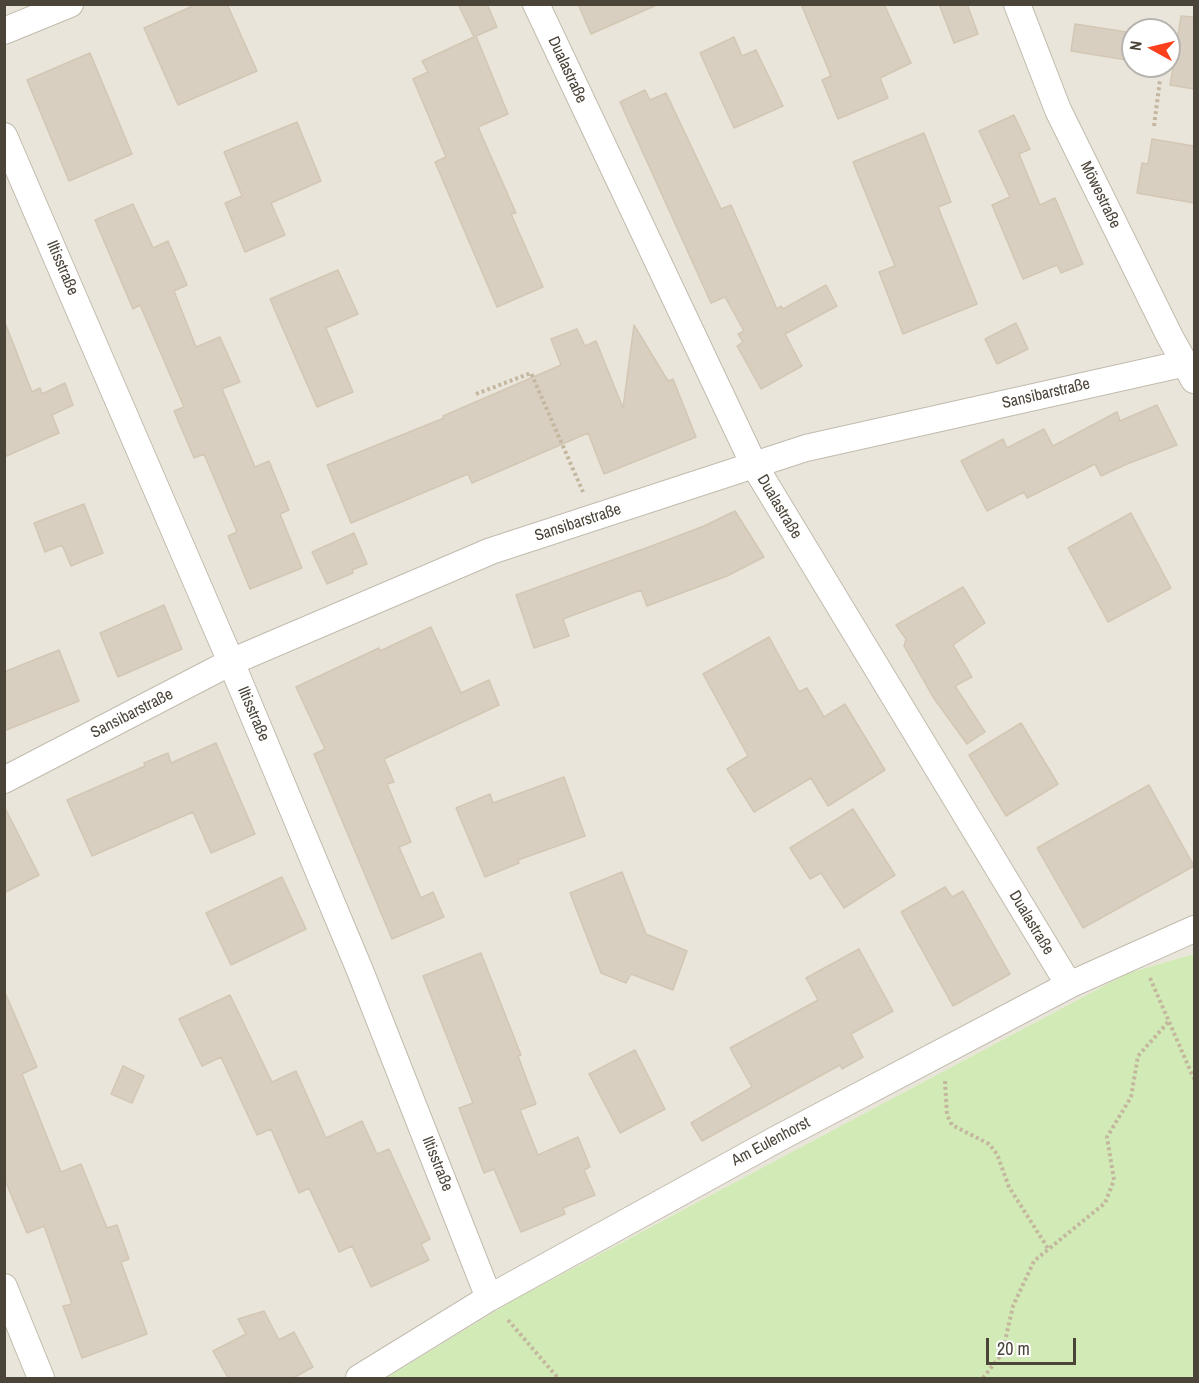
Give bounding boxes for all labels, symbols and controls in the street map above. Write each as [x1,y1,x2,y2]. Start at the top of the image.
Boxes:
north arrow [1121,18,1181,78]
street label: Dualastraße [543,34,591,106]
text: N [1124,40,1147,52]
street label: Möwestraße [1076,158,1124,232]
street label: Iltisstraße [42,238,82,298]
street label: Sansibarstraße [1000,375,1092,413]
street label: Dualastraße [752,471,806,543]
street label: Sansibarstraße [532,500,624,546]
street label: Iltisstraße [233,684,273,744]
street label: Sansibarstraße [88,685,176,743]
street label: Dualastraße [1004,887,1058,959]
street label: Am Eulenhorst [729,1113,813,1171]
street label: Iltisstraße [417,1134,457,1194]
scale bar [989,1326,1079,1364]
text: 20 m [997,1336,1030,1361]

